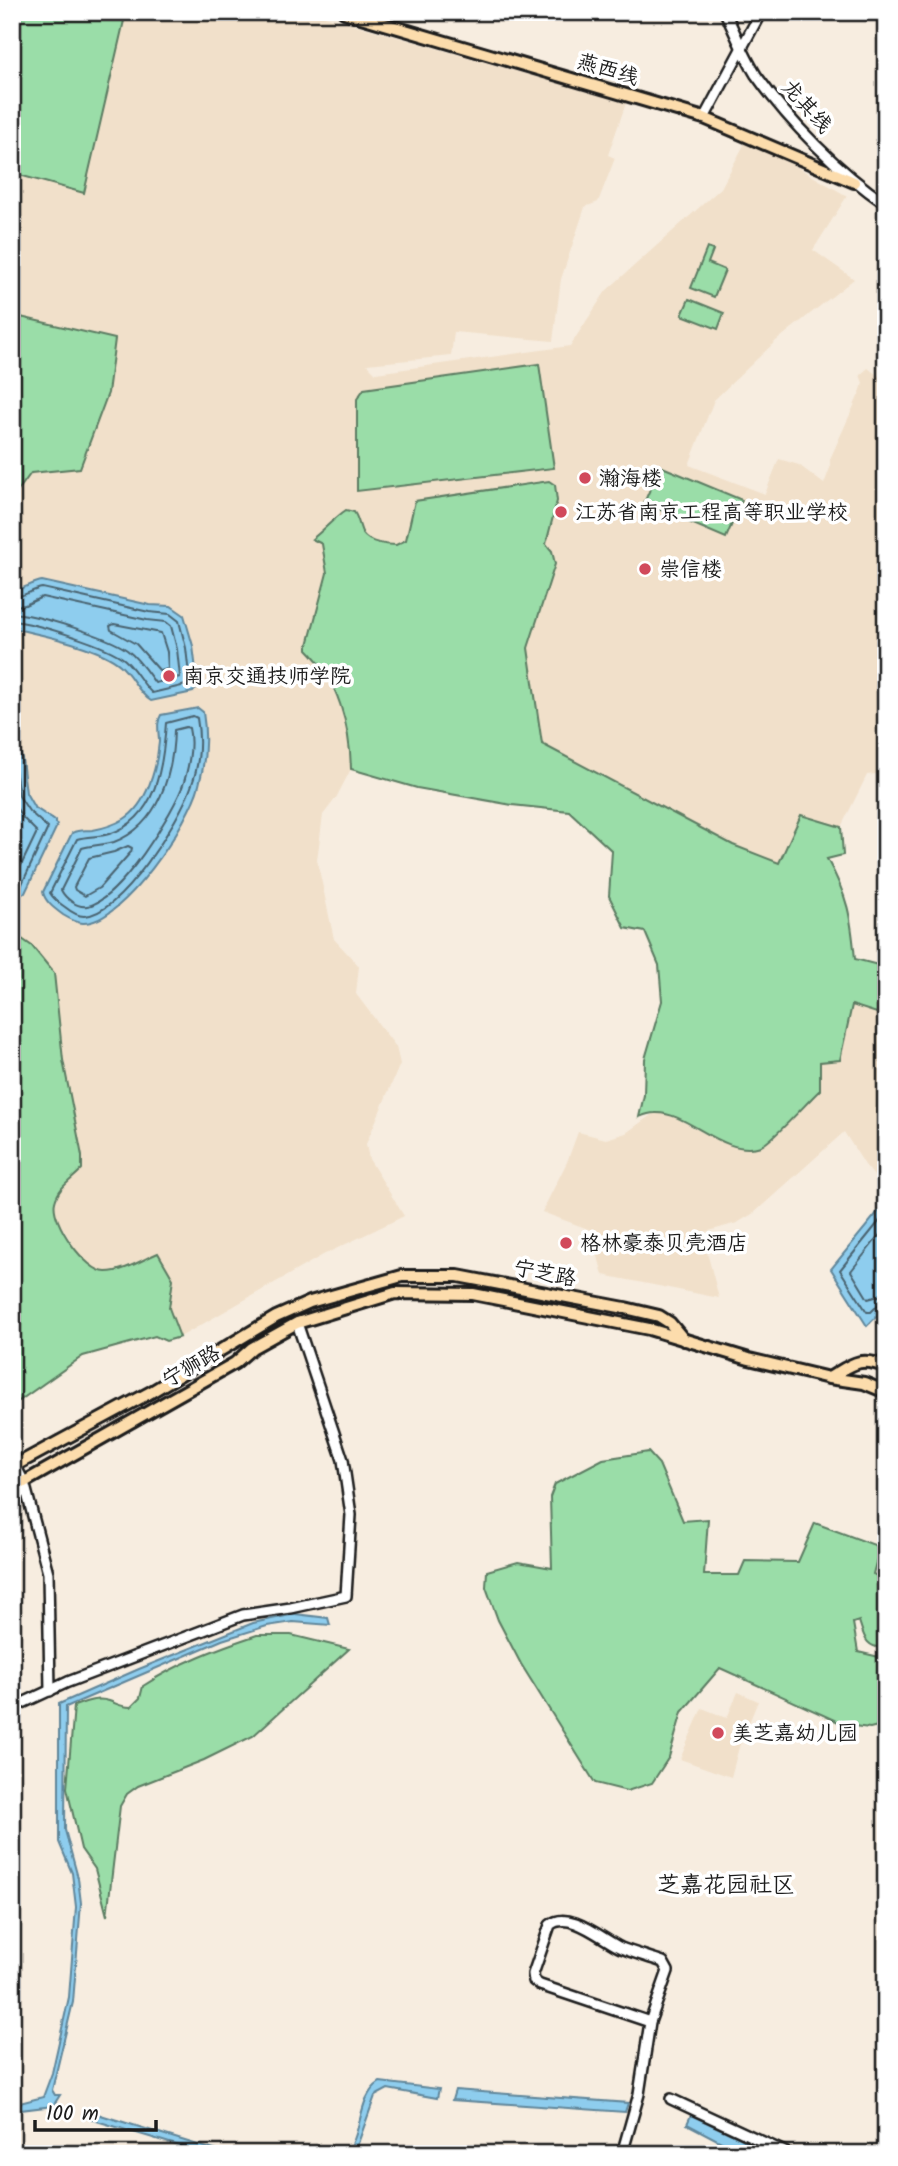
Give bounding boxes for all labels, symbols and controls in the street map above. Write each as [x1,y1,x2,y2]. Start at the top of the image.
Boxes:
street label: 燕西线 [573,45,643,95]
street label: 龙其线 [773,73,839,141]
place label: 瀚海楼 [599,463,662,496]
marker: 瀚海楼 [577,470,593,486]
place label: 江苏省南京工程高等职业学校 [575,497,848,530]
marker: 江苏省南京工程高等职业学校 [553,504,569,520]
place label: 崇信楼 [659,554,722,587]
marker: 崇信楼 [637,561,653,577]
place label: 南京交通技师学院 [183,661,351,694]
marker: 南京交通技师学院 [161,668,177,684]
place label: 格林豪泰贝壳酒店 [580,1228,748,1261]
marker: 格林豪泰贝壳酒店 [558,1235,574,1251]
street label: 宁芝路 [511,1252,579,1297]
street label: 宁狮路 [156,1337,227,1397]
place label: 美芝嘉幼儿园 [732,1718,858,1751]
marker: 美芝嘉幼儿园 [710,1725,726,1741]
district label: 芝嘉花园社区 [657,1868,795,1904]
scale bar [35,2089,156,2133]
text: 100 m [46,2098,99,2131]

